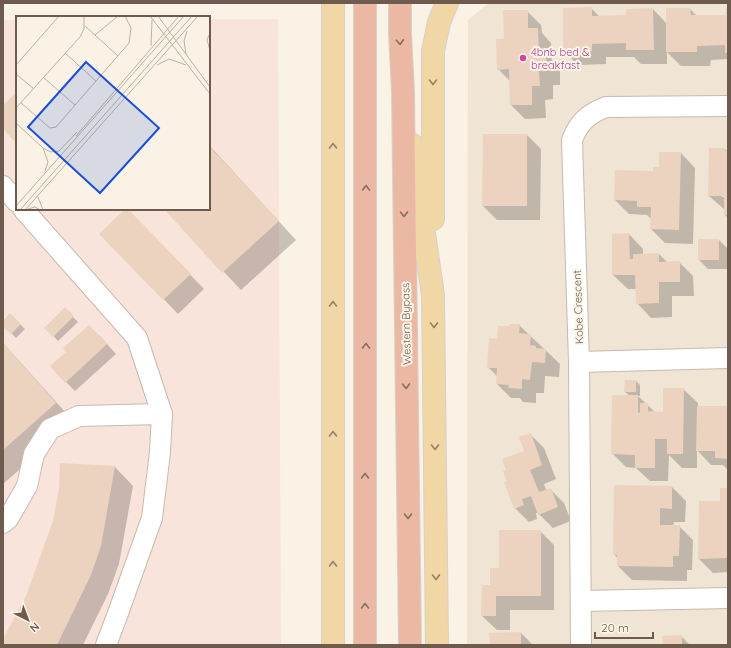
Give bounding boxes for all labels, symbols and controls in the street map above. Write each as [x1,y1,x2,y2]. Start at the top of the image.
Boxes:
inset map [16,16,210,210]
one-way arrow [396,39,404,45]
place label: 4bnb bed & breakfast [531,45,590,72]
marker: 4bnb bed & breakfast [518,53,528,63]
one-way arrow [429,79,437,85]
one-way arrow [329,143,337,149]
one-way arrow [362,185,370,191]
one-way arrow [400,211,409,217]
street label: Kobe Crescent [570,269,586,344]
street label: Western Bypass [398,283,414,365]
one-way arrow [329,301,337,307]
one-way arrow [430,322,438,328]
one-way arrow [362,343,370,349]
one-way arrow [402,383,411,389]
one-way arrow [329,431,337,437]
one-way arrow [431,444,439,450]
one-way arrow [361,473,369,479]
one-way arrow [404,513,412,519]
one-way arrow [329,561,337,567]
one-way arrow [432,574,440,580]
north arrow [8,600,48,640]
one-way arrow [361,603,369,609]
scale bar [595,614,653,640]
text: N [27,620,42,635]
text: 20 m [601,620,629,635]

